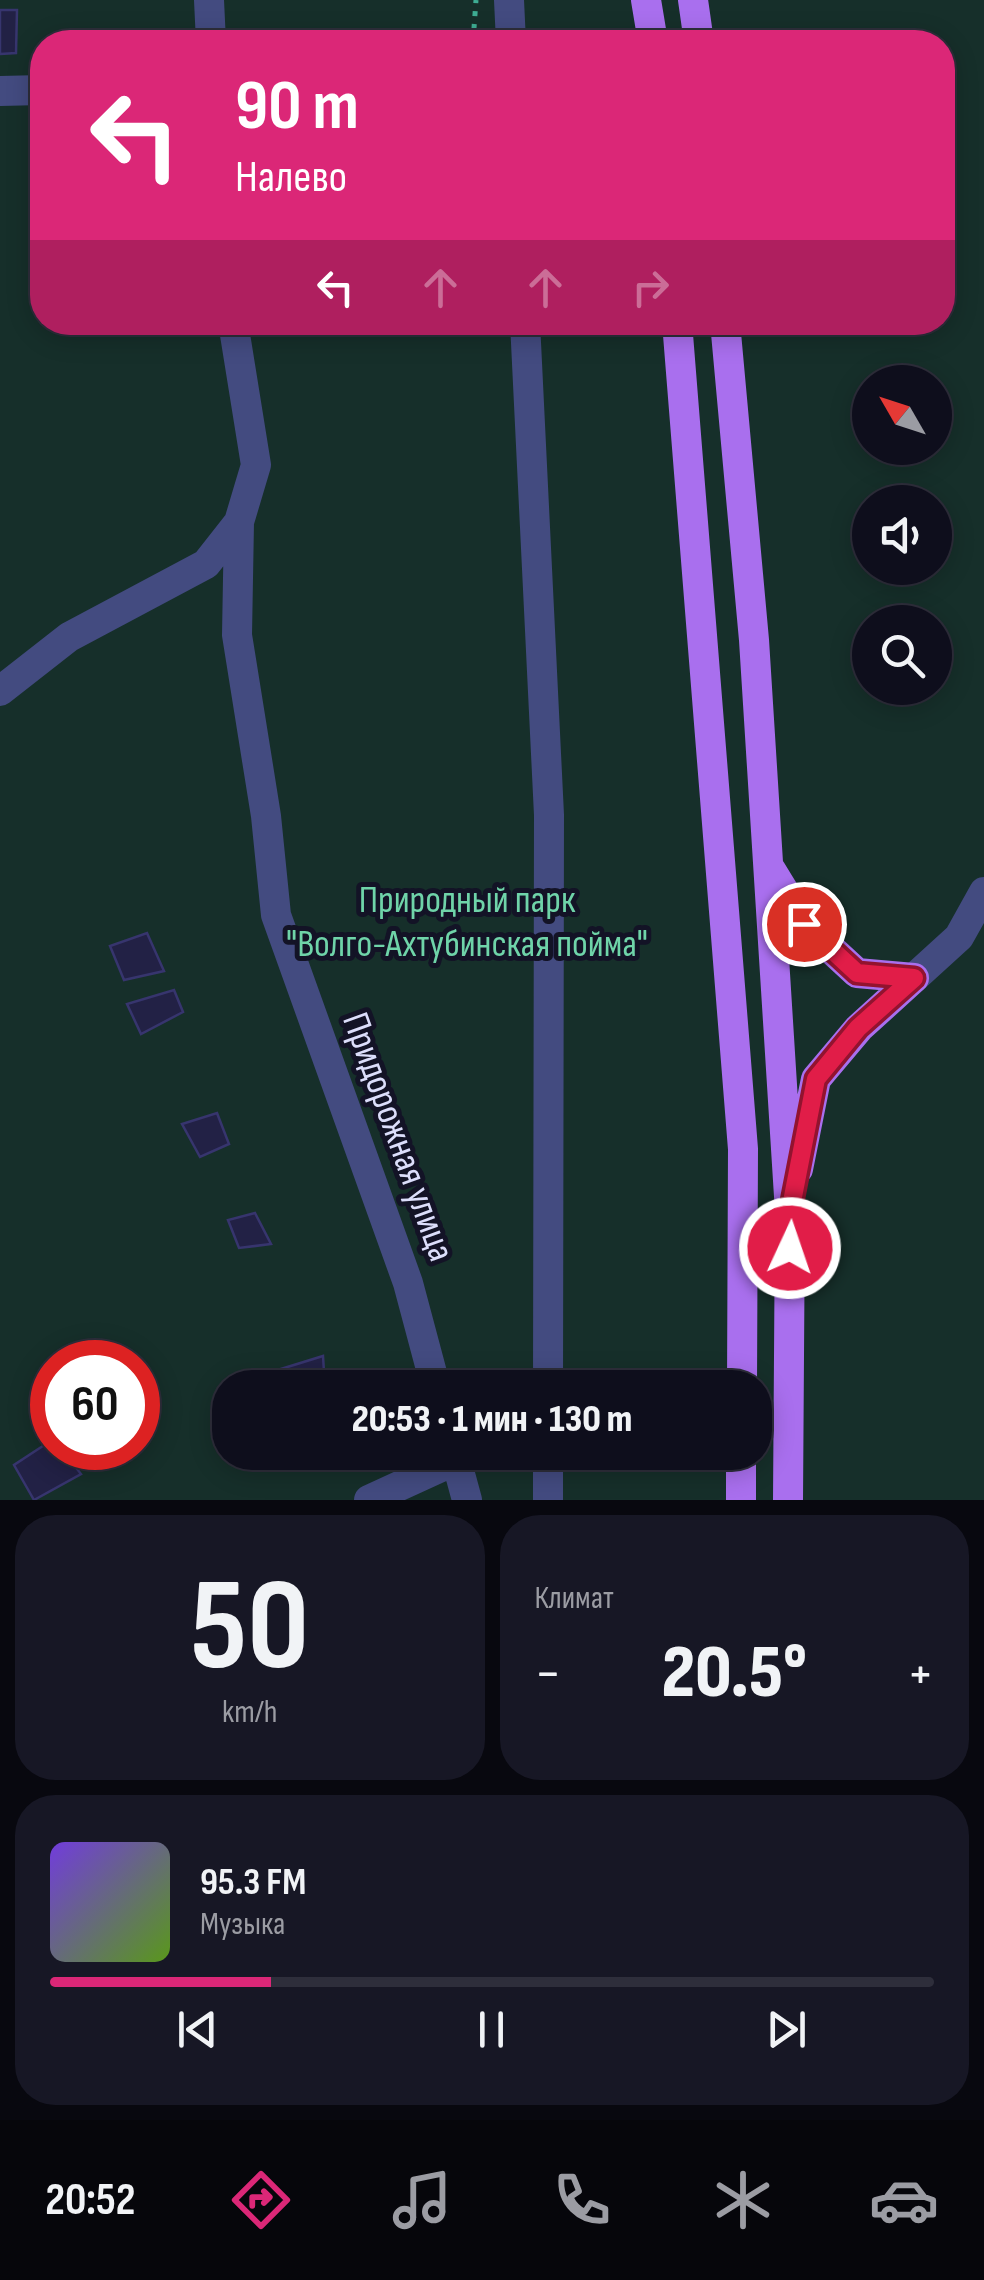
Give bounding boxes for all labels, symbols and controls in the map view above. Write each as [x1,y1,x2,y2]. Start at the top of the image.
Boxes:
text: 90 m [235,65,359,149]
icon: left [70,70,200,200]
text: Налево [235,150,347,205]
icon: left [308,260,363,315]
icon: ahead [413,260,468,315]
icon: ahead [518,260,573,315]
icon: right [623,260,678,315]
north arrow [852,365,952,465]
map controls [852,365,952,705]
button: sound [852,485,952,585]
button: search [852,605,952,705]
park label: Природный парк "Волго-Ахтубинская пойма" [286,878,648,967]
pin [762,882,847,967]
icon: arrive [777,897,832,952]
street label: Придорожная улица [332,1007,464,1267]
position arrow [738,1196,842,1300]
speed limit sign: 60 [30,1340,160,1470]
text: 20:53 · 1 мин · 130 m [352,1397,632,1442]
text: 50 [190,1550,309,1706]
text: Климат [535,1579,614,1618]
text: 20.5° [661,1628,807,1719]
text: − [535,1641,561,1708]
text: + [907,1641,934,1708]
text: km/h [222,1693,277,1732]
text: 95.3 FM [200,1860,306,1905]
text: Музыка [200,1905,285,1944]
icon: previous [170,2002,225,2057]
icon: pause [464,2002,519,2057]
icon: next [759,2002,814,2057]
icon: directions [226,2165,296,2235]
icon: music [387,2165,457,2235]
icon: phone [547,2165,617,2235]
icon: climate [708,2165,778,2235]
icon: car [869,2165,939,2235]
text: 20:52 [45,2173,135,2228]

